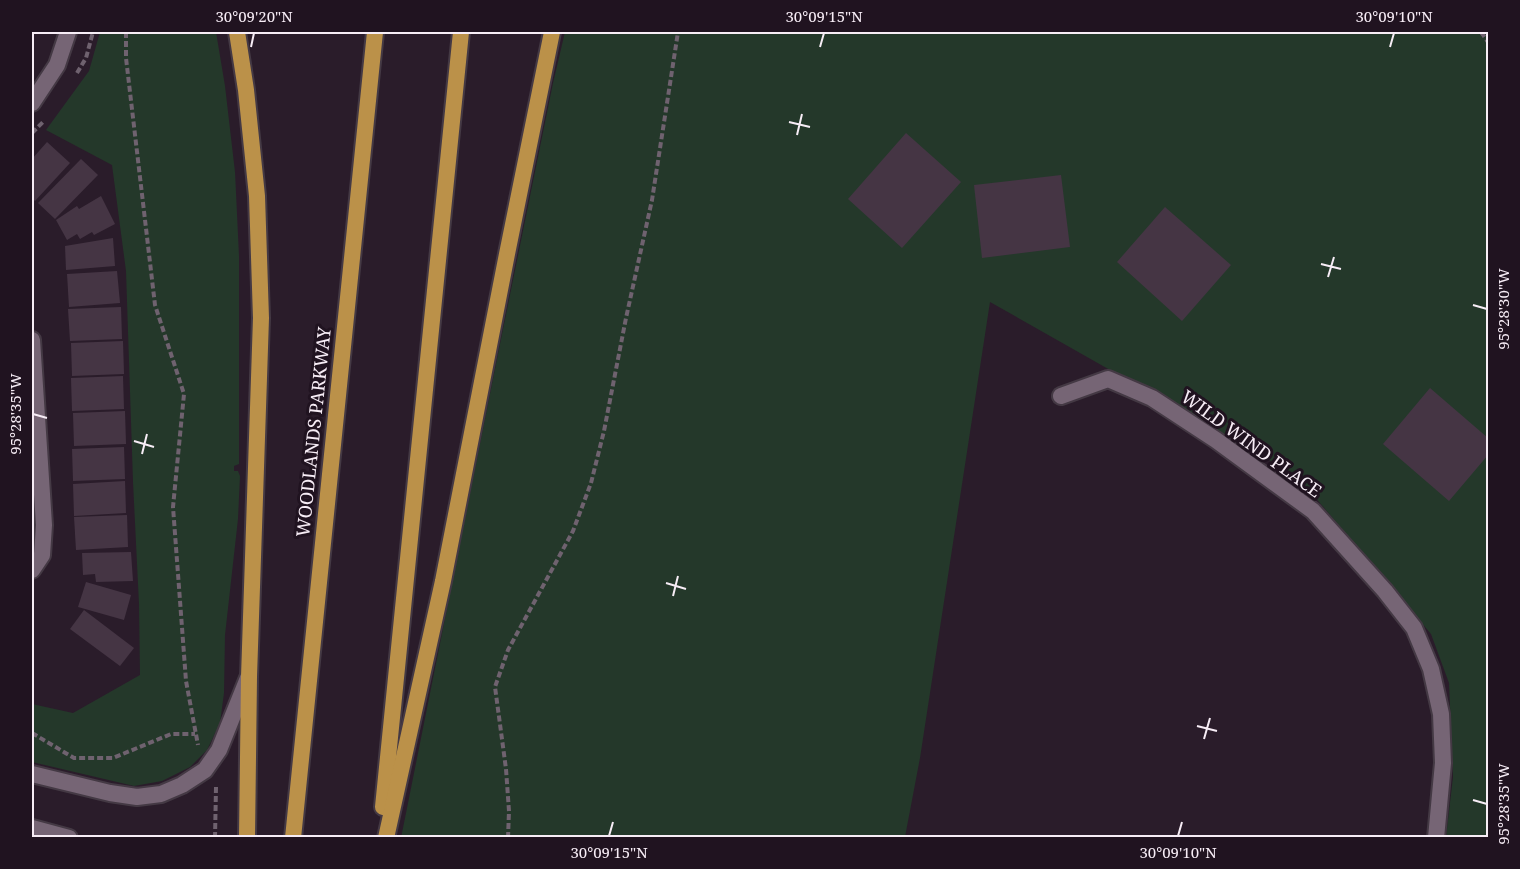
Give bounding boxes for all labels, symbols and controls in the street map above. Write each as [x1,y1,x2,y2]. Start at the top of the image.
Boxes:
text: 30°09'20"N [215,6,293,26]
text: 30°09'15"N [785,6,863,26]
text: 30°09'10"N [1355,6,1433,26]
text: 95°28'30"W [1493,268,1513,350]
street label: WOODLANDS PARKWAY [290,325,336,538]
text: 95°28'35"W [5,373,25,455]
street label: WILD WIND PLACE [1177,384,1327,502]
text: 95°28'35"W [1493,763,1513,845]
text: 30°09'15"N [570,842,648,862]
text: 30°09'10"N [1139,842,1217,862]

